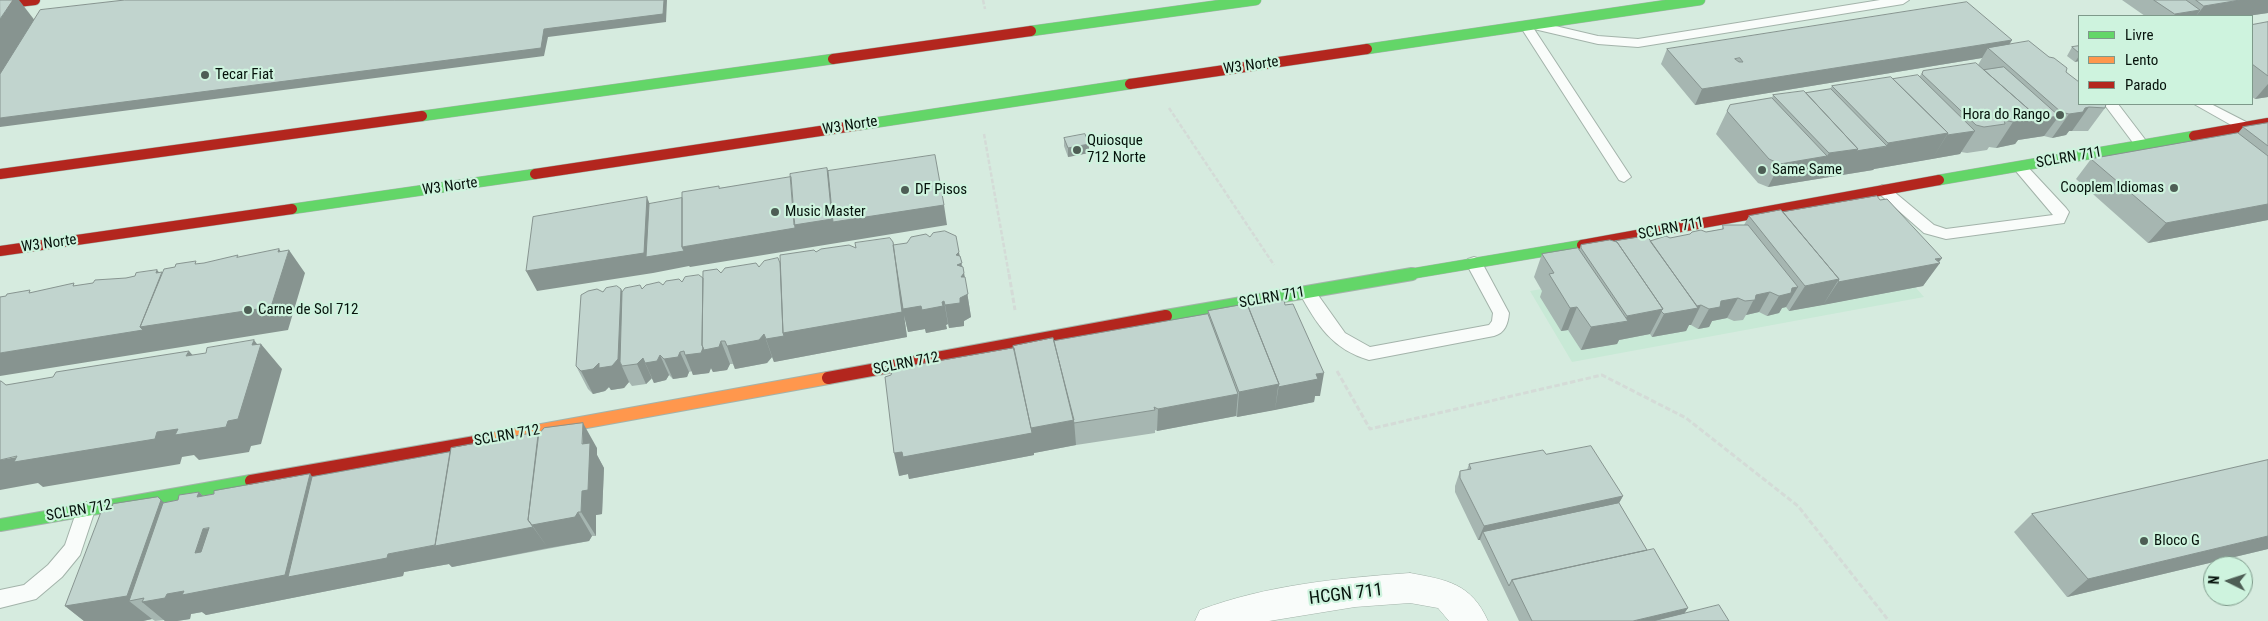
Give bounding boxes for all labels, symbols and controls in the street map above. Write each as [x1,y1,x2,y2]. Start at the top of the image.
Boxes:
legend [2078,15,2253,105]
text: Livre [2125,26,2153,44]
text: Lento [2125,51,2158,69]
street label: W3 Norte [1222,53,1280,79]
place label: Tecar Fiat [215,66,274,84]
marker: Tecar Fiat [199,69,211,81]
text: Parado [2125,76,2167,94]
place label: Hora do Rango [1963,106,2050,124]
marker: Hora do Rango [2054,109,2066,121]
street label: W3 Norte [821,113,879,139]
place label: Quiosque 712 Norte [1087,132,1146,167]
street label: SCLRN 711 [2035,143,2103,173]
marker: Quiosque 712 Norte [1071,144,1083,156]
place label: Same Same [1772,161,1842,179]
marker: Same Same [1756,164,1768,176]
street label: W3 Norte [421,174,479,200]
place label: Cooplem Idiomas [2060,179,2164,197]
place label: DF Pisos [915,181,967,199]
marker: Cooplem Idiomas [2168,182,2180,194]
marker: DF Pisos [899,184,911,196]
place label: Music Master [785,203,866,221]
marker: Music Master [769,206,781,218]
street label: SCLRN 711 [1637,214,1705,244]
street label: W3 Norte [20,231,78,257]
street label: SCLRN 711 [1238,283,1306,313]
place label: Carne de Sol 712 [258,301,358,319]
marker: Carne de Sol 712 [242,304,254,316]
street label: SCLRN 712 [872,349,940,379]
street label: SCLRN 712 [473,421,541,451]
street label: SCLRN 712 [45,496,113,526]
place label: Bloco G [2154,532,2200,550]
marker: Bloco G [2138,535,2150,547]
north arrow [2203,556,2253,606]
text: N [2206,575,2222,585]
street label: HCGN 711 [1308,580,1384,610]

